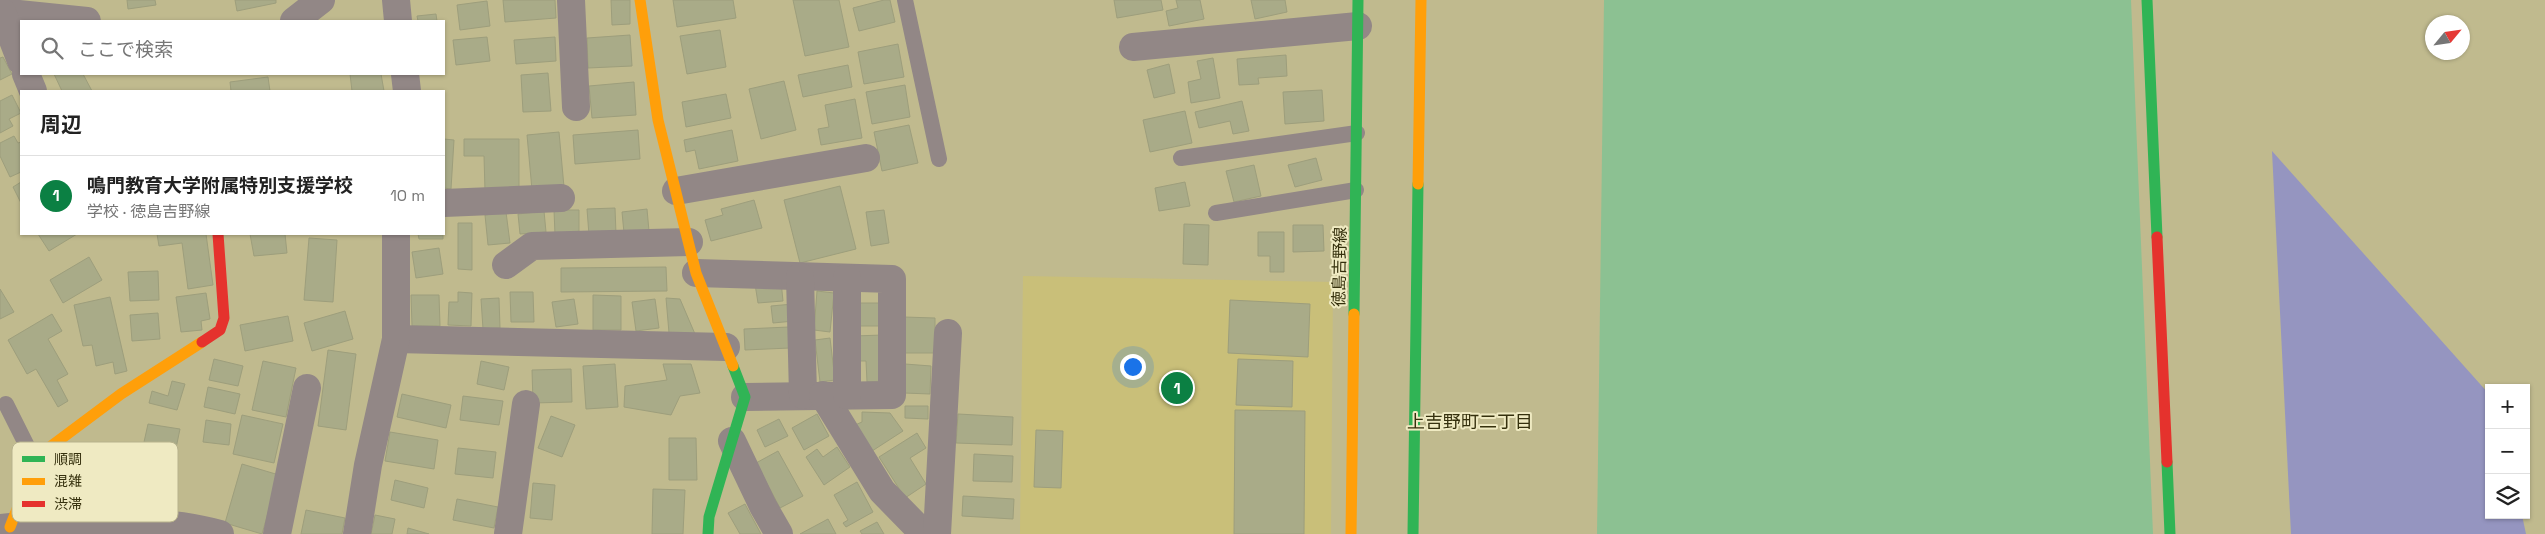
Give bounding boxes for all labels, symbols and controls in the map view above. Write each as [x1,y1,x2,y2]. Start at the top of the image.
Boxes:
north arrow [2425,15,2470,60]
search box [20,20,445,75]
icon: search [38,34,66,62]
text: ここで検索 [78,37,173,62]
text: 周辺 [40,111,82,138]
text: 鳴門教育大学附属特別支援学校 [87,173,353,198]
text: 1 [52,185,60,206]
text: 10 m [390,185,425,206]
text: 学校 · 徳島吉野線 [87,201,210,222]
street label: 徳島吉野線 [1328,227,1351,307]
your location [1120,354,1146,380]
pin: 1 [1161,369,1193,407]
map controls [2485,384,2530,519]
button: + [2485,384,2530,429]
district label: 上吉野町二丁目 [1407,410,1533,433]
button: − [2485,429,2530,474]
legend [12,442,178,522]
text: 順調 [54,450,82,468]
text: 混雑 [54,472,82,490]
button: layers [2485,474,2530,519]
text: 渋滞 [54,495,82,513]

